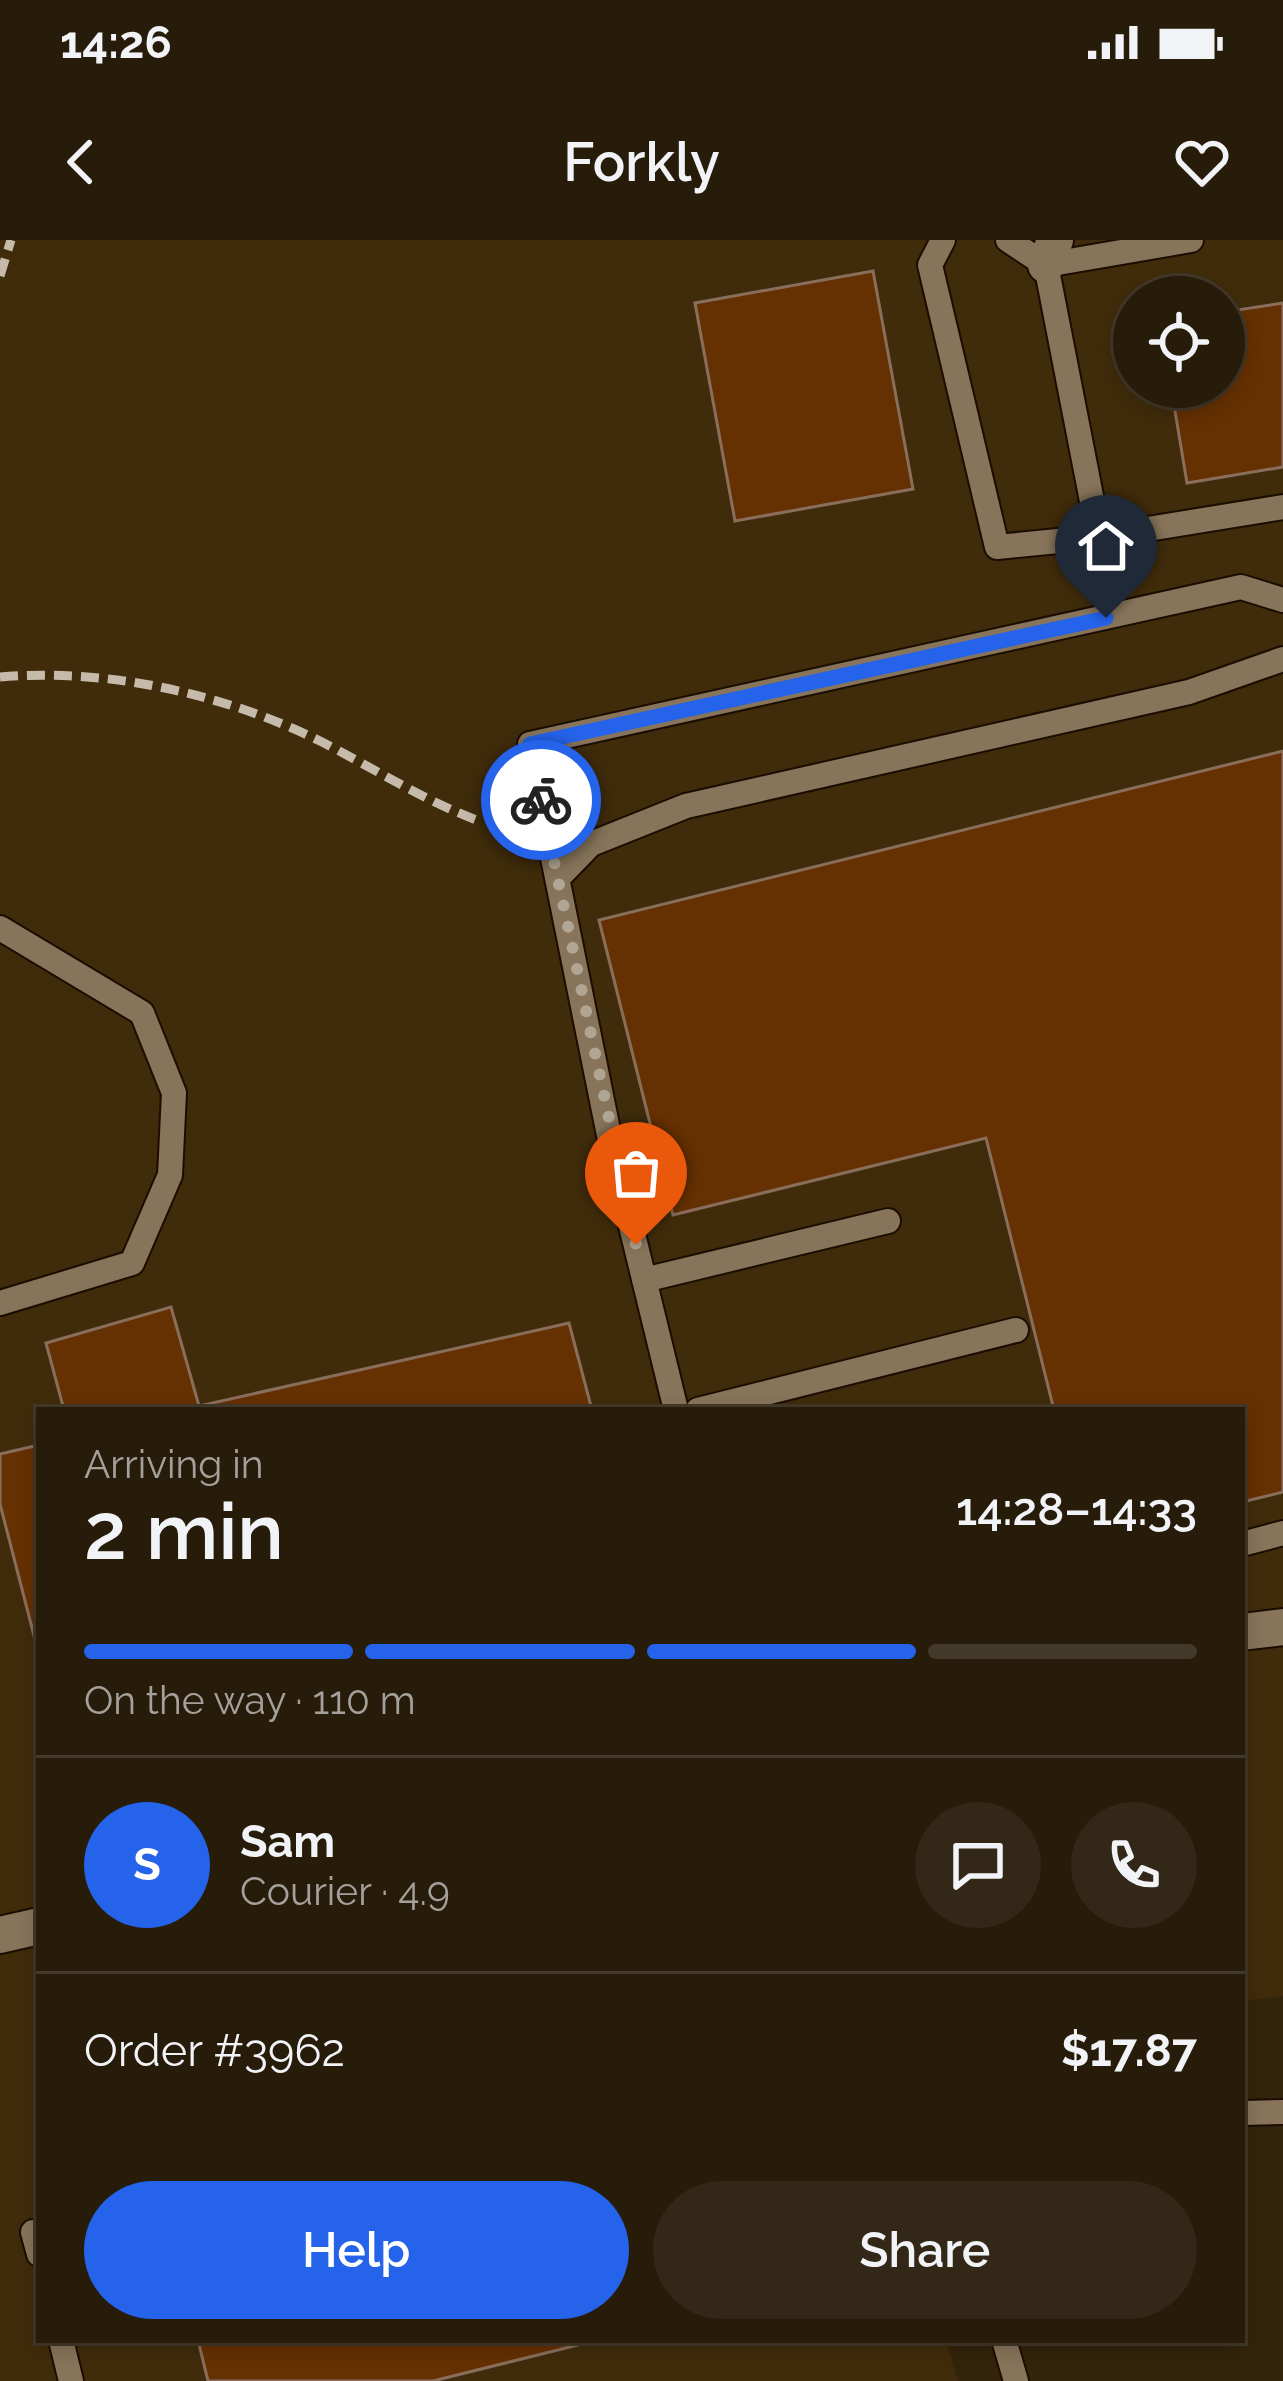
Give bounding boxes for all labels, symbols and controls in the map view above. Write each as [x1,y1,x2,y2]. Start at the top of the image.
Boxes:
text: 14:26 [60,16,172,69]
icon: back [48,129,114,195]
icon: heart [1169,129,1235,195]
text: Forkly [563,130,720,194]
map controls [1113,276,1245,408]
button: locate [1113,276,1245,408]
pin [1055,495,1157,618]
icon: home [1073,513,1139,579]
courier [481,740,601,860]
icon: bike [508,767,574,833]
pin [585,1122,687,1245]
icon: bag [603,1140,669,1206]
text: Arriving in [84,1441,264,1487]
text: 14:28–14:33 [956,1483,1197,1536]
text: 2 min [84,1486,284,1577]
text: On the way · 110 m [84,1677,416,1723]
button: chat [915,1802,1041,1928]
button: phone [1071,1802,1197,1928]
text: Sam [240,1815,335,1868]
text: S [133,1838,161,1891]
text: Courier · 4.9 [240,1868,450,1914]
text: Order #3962 [84,2024,345,2077]
text: $17.87 [1061,2024,1197,2077]
button: Help [84,2181,629,2319]
button: Share [653,2181,1197,2319]

